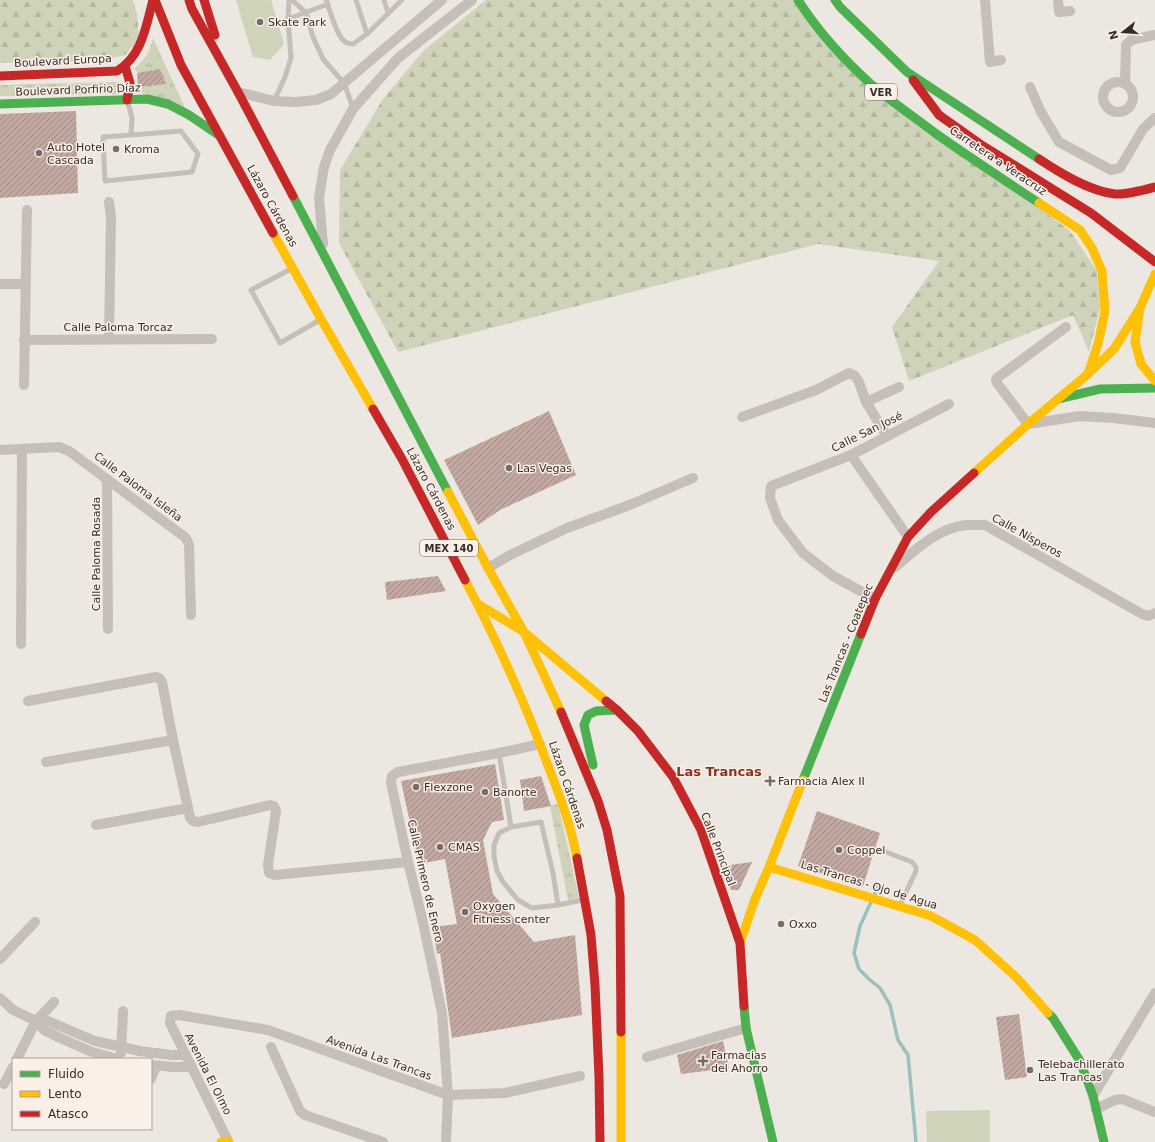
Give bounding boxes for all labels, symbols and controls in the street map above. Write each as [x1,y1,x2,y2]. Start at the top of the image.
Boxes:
north arrow [1103,12,1143,52]
place label: Skate Park [268,16,327,29]
marker: Skate Park [255,17,265,27]
text: N [1106,28,1121,41]
street label: Boulevard Europa [14,52,112,70]
street label: Boulevard Porfirio Díaz [15,81,141,99]
road number: VER [865,84,897,100]
street label: Carretera a Veracruz [947,124,1049,198]
place label: Auto Hotel Cascada [47,141,105,167]
place label: Kroma [124,143,160,156]
marker: Kroma [111,144,121,154]
marker: Auto Hotel Cascada [34,148,44,158]
street label: Lázaro Cárdenas [244,163,300,250]
street label: Calle Paloma Torcaz [64,321,173,334]
street label: Calle San José [829,409,905,455]
street label: Lázaro Cárdenas [404,445,458,533]
street label: Calle Paloma Isleña [91,450,185,524]
place label: Las Vegas [517,462,572,475]
marker: Las Vegas [504,463,514,473]
street label: Calle Paloma Rosada [90,497,103,611]
street label: Calle Nísperos [990,511,1065,561]
road number: MEX 140 [420,540,478,556]
street label: Las Trancas - Coatepec [816,582,876,704]
street label: Lázaro Cárdenas [546,739,588,831]
district label: Las Trancas [676,764,762,779]
place label: Farmacia Alex II [778,775,865,788]
marker: Farmacia Alex II [765,776,775,786]
place label: Flexzone [424,781,473,794]
marker: Flexzone [411,782,421,792]
place label: Banorte [493,786,537,799]
marker: Banorte [480,787,490,797]
street label: Calle Principal [698,810,738,888]
street label: Calle Primero de Enero [405,818,446,944]
place label: CMAS [448,841,480,854]
marker: CMAS [435,842,445,852]
place label: Coppel [847,844,885,857]
marker: Coppel [834,845,844,855]
street label: Las Trancas - Ojo de Agua [799,858,939,912]
place label: Oxygen Fitness center [473,900,550,926]
marker: Oxygen Fitness center [460,907,470,917]
place label: Oxxo [789,918,817,931]
marker: Oxxo [776,919,786,929]
street label: Avenida El Olmo [182,1031,234,1117]
street label: Avenida Las Trancas [324,1033,434,1083]
place label: Farmacias del Ahorro [711,1049,768,1075]
marker: Farmacias del Ahorro [698,1056,708,1066]
legend [12,1058,152,1130]
place label: Telebachillerato Las Trancas [1037,1058,1125,1084]
marker: Telebachillerato Las Trancas [1025,1065,1035,1075]
text: Fluido [48,1067,84,1081]
text: Lento [48,1087,82,1101]
text: Atasco [48,1107,88,1121]

